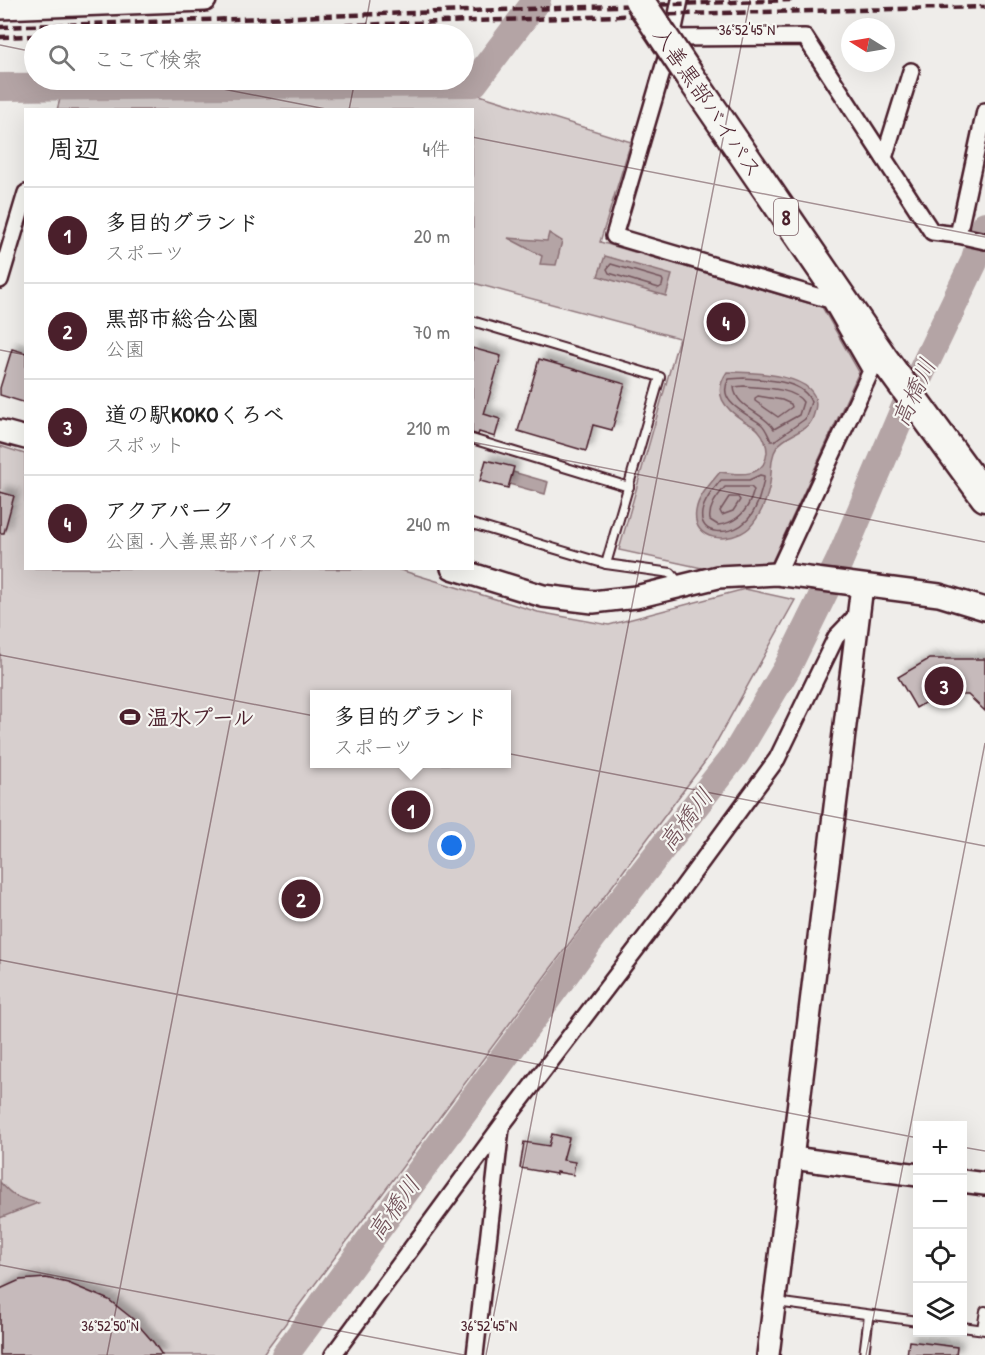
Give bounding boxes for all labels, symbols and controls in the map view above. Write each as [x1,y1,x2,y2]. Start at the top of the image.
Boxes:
north arrow [841,18,895,72]
text: 36°52'45"N [719,19,775,40]
street label: 入善黒部バイパス [646,21,770,183]
search box [24,24,474,90]
icon: search [45,41,78,74]
text: ここで検索 [93,44,203,74]
text: 周辺 [48,131,100,166]
text: 4件 [423,135,450,162]
road number: 8 [774,199,798,235]
text: 多目的グランド [105,207,259,237]
text: 1 [64,222,71,249]
text: 20 m [413,222,450,249]
text: スポーツ [105,239,185,266]
pin: 4 [706,300,746,344]
text: 黒部市総合公園 [105,303,259,333]
text: 2 [63,318,72,345]
text: 70 m [413,318,450,345]
text: 公園 [105,335,145,362]
water label: 高橋川 [883,353,943,431]
text: 道の駅KOKOくろべ [105,399,284,429]
text: 3 [63,414,72,441]
text: 210 m [406,414,450,441]
text: スポット [105,431,185,458]
text: アクアパーク [105,495,234,525]
text: 4 [64,510,71,537]
text: 240 m [406,510,450,537]
text: 公園 · 入善黒部バイパス [105,527,318,554]
pin: 3 [924,664,964,708]
popup [310,690,511,768]
text: 多目的グランド [333,701,488,731]
place label: 温水プール [147,702,255,732]
sports icon: 温水プール [118,705,142,729]
text: スポーツ [333,733,413,760]
water label: 高橋川 [650,781,720,857]
pin: 1 [392,788,430,832]
your location [437,831,466,860]
pin: 2 [282,876,320,922]
map controls [913,1121,967,1337]
button: + [913,1121,967,1175]
water label: 高橋川 [359,1169,427,1247]
button: − [913,1175,967,1229]
button: locate [913,1229,967,1283]
button: layers [913,1283,967,1337]
text: 36°52'50"N [81,1315,139,1336]
text: 36°52'45"N [461,1315,517,1336]

